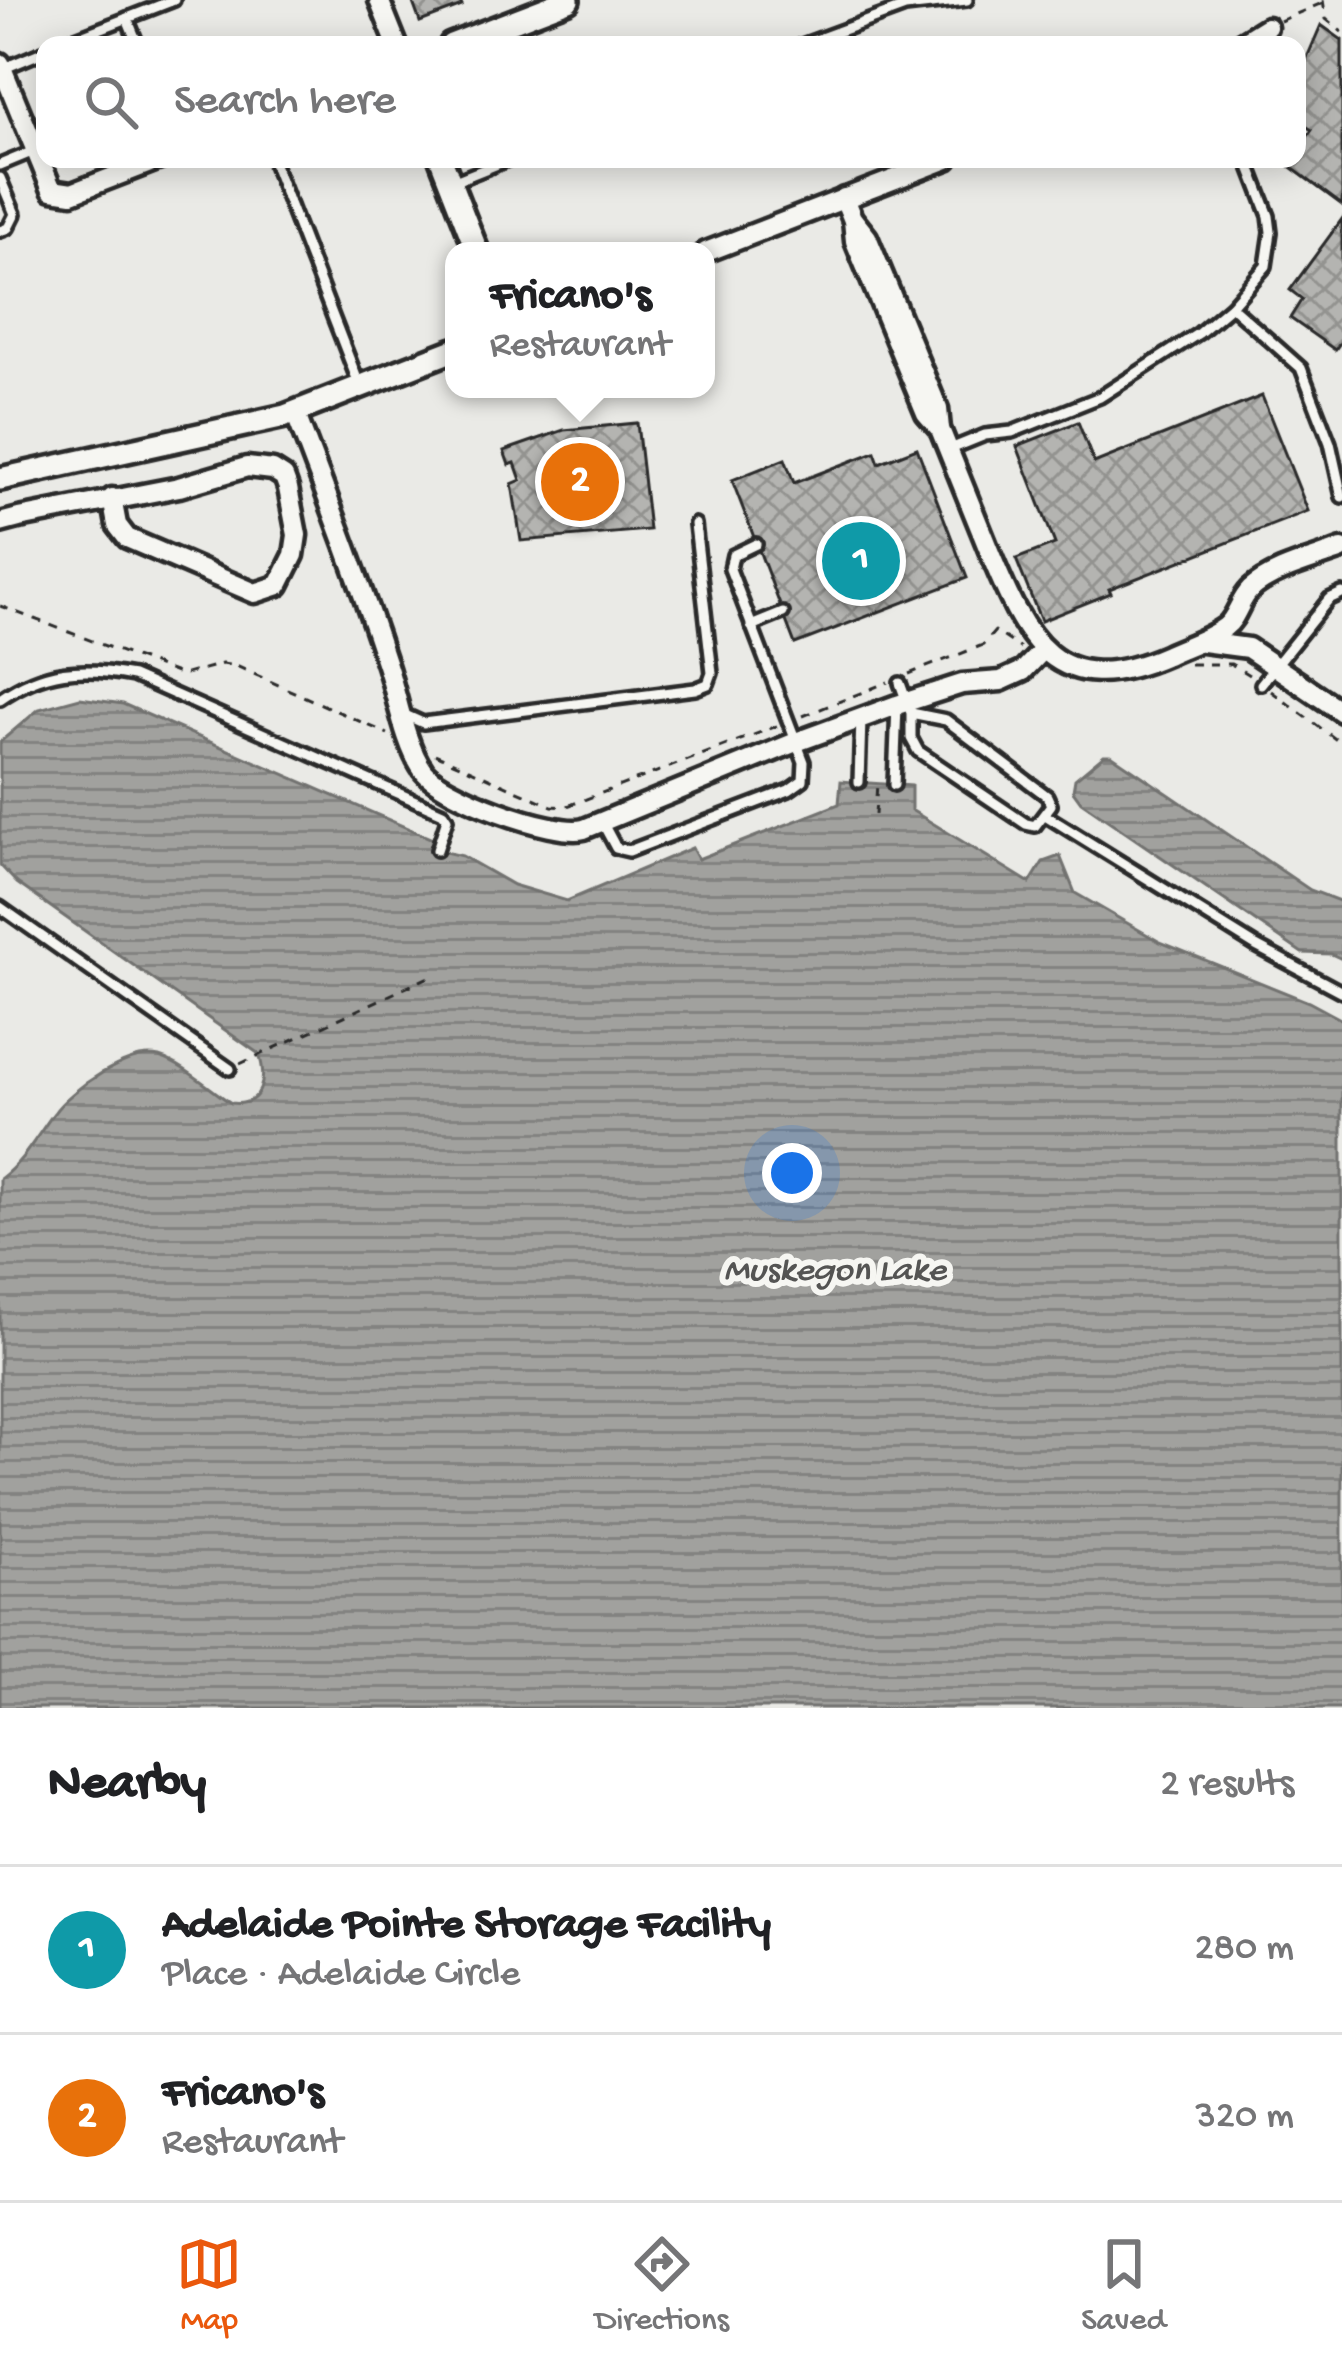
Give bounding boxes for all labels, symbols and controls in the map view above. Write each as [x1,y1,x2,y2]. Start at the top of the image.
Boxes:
search box [36,36,1306,168]
icon: search [78,69,144,135]
text: Search here [174,76,396,129]
popup [445,242,715,398]
text: Fricano's [490,271,651,324]
text: Restaurant [490,324,670,370]
pin: 2 [541,437,619,527]
pin: 1 [822,516,900,606]
your location [762,1143,822,1203]
water label: Muskegon Lake [724,1251,948,1294]
text: Nearby [48,1756,206,1816]
text: 2 results [1160,1763,1294,1809]
text: Adelaide Pointe Storage Facility [162,1900,771,1953]
text: 1 [79,1927,95,1973]
text: 280 m [1194,1927,1294,1973]
text: Place · Adelaide Circle [162,1953,520,1999]
text: Fricano's [162,2068,324,2121]
text: 2 [77,2095,97,2141]
text: 320 m [1196,2095,1294,2141]
text: Restaurant [162,2121,343,2167]
tab: Map [176,2231,242,2341]
tab: Directions [595,2231,729,2341]
tab: Saved [1081,2231,1166,2341]

